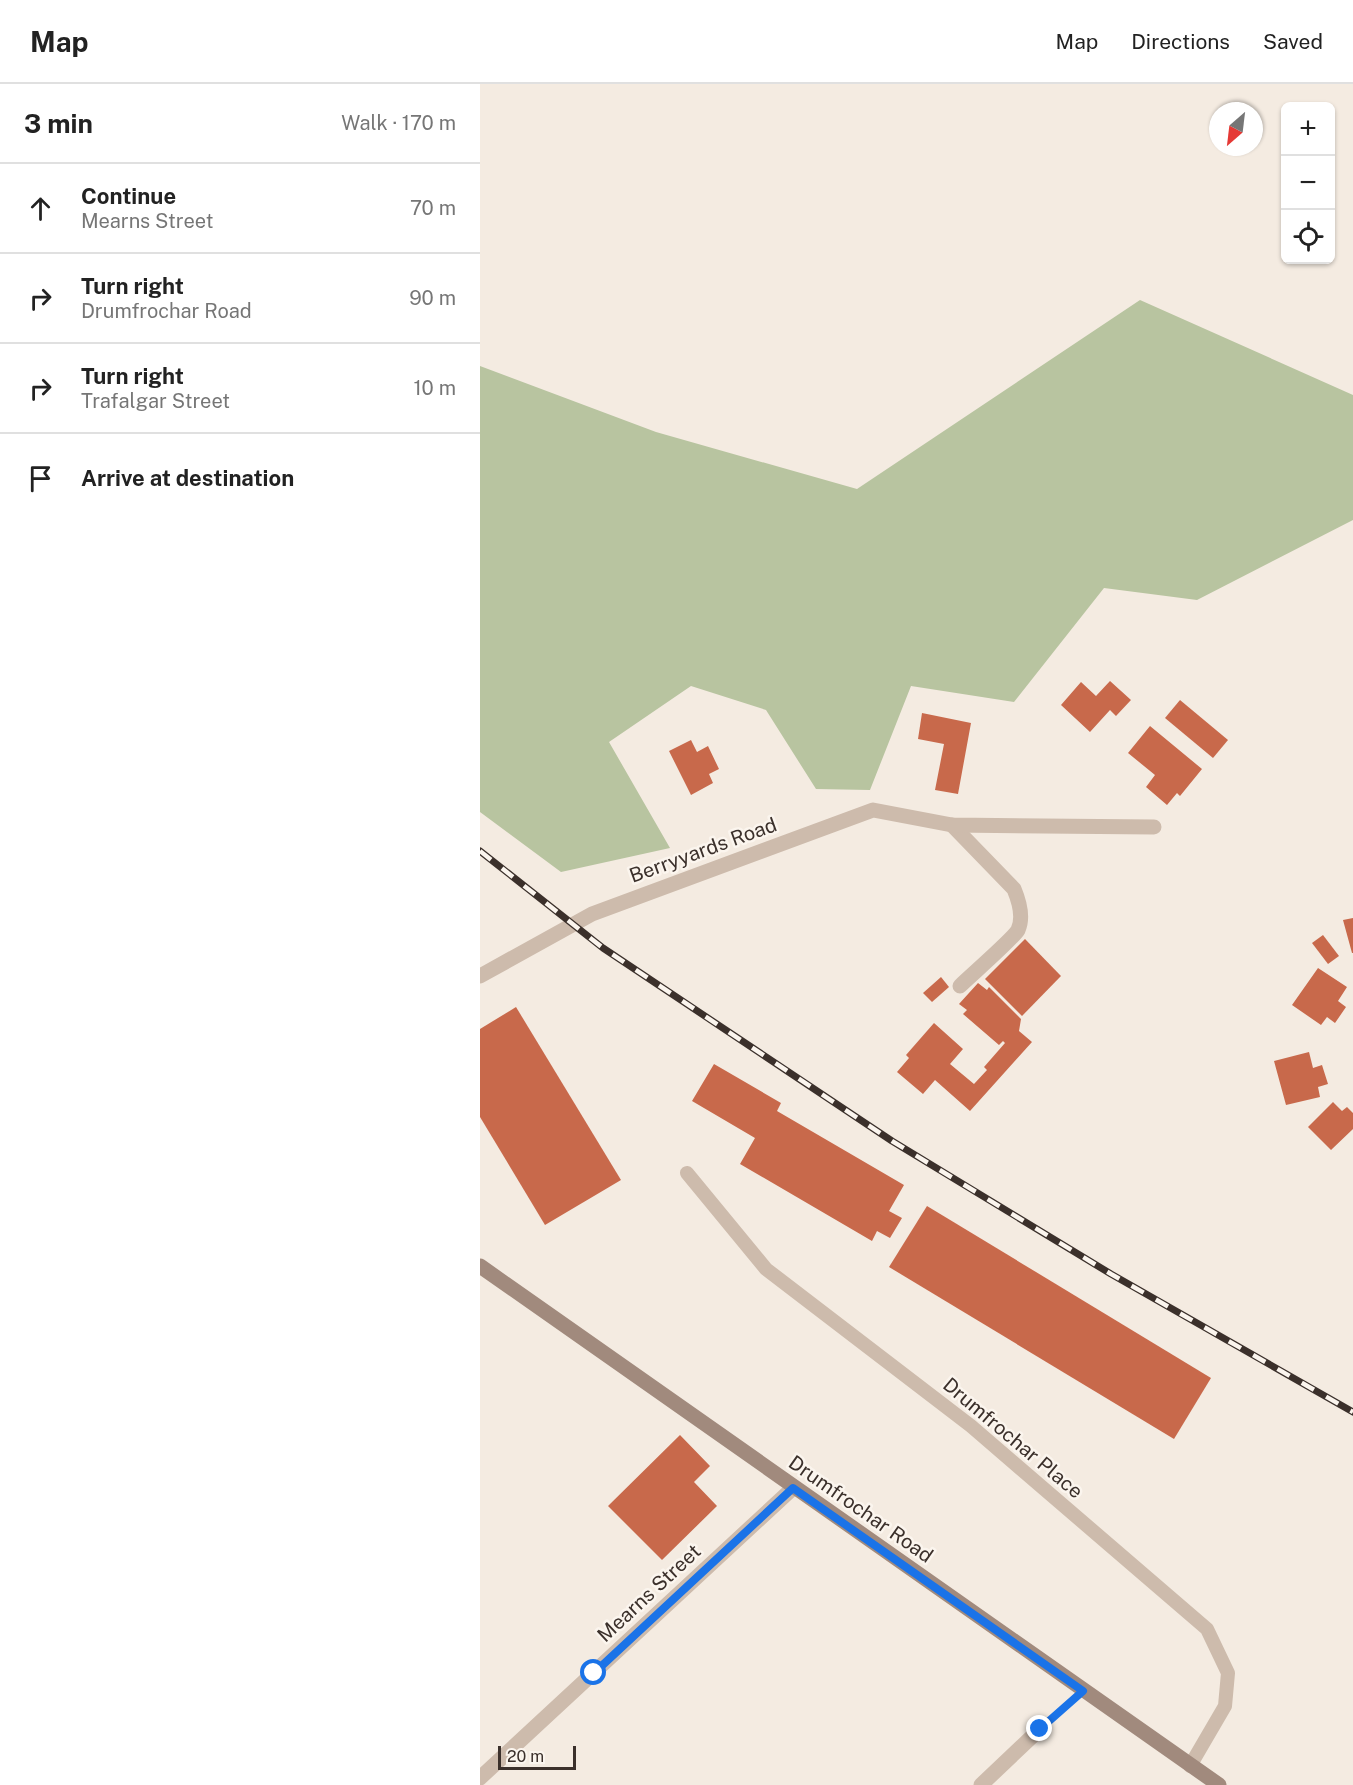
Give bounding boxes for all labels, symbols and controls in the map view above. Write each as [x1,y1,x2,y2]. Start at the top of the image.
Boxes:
text: Map [30,25,89,58]
text: Map [1056,29,1098,54]
text: Directions [1131,29,1230,54]
text: Saved [1263,29,1323,54]
north arrow [1209,102,1263,156]
map controls [1281,102,1335,264]
button: + [1281,102,1335,156]
text: 3 min [24,108,93,139]
text: Walk · 170 m [341,111,456,135]
button: − [1281,156,1335,210]
text: Continue [81,183,176,209]
icon: ahead [24,192,57,225]
text: 70 m [410,196,456,220]
text: Mearns Street [81,209,213,233]
button: locate [1281,210,1335,264]
text: Turn right [81,273,184,299]
icon: right [24,282,57,315]
text: 90 m [409,286,456,310]
text: Drumfrochar Road [81,299,252,323]
text: Turn right [81,363,184,389]
icon: right [24,372,57,405]
text: 10 m [413,376,456,400]
text: Trafalgar Street [81,389,230,413]
icon: arrive [24,462,57,495]
text: Arrive at destination [81,465,294,491]
street label: Berryyards Road [626,812,780,888]
street label: Drumfrochar Place [938,1373,1088,1503]
street label: Drumfrochar Road [784,1450,938,1568]
street label: Mearns Street [592,1539,706,1647]
route start [580,1659,606,1685]
route end [1026,1715,1052,1741]
scale bar [498,1743,576,1770]
text: 20 m [507,1747,544,1766]

